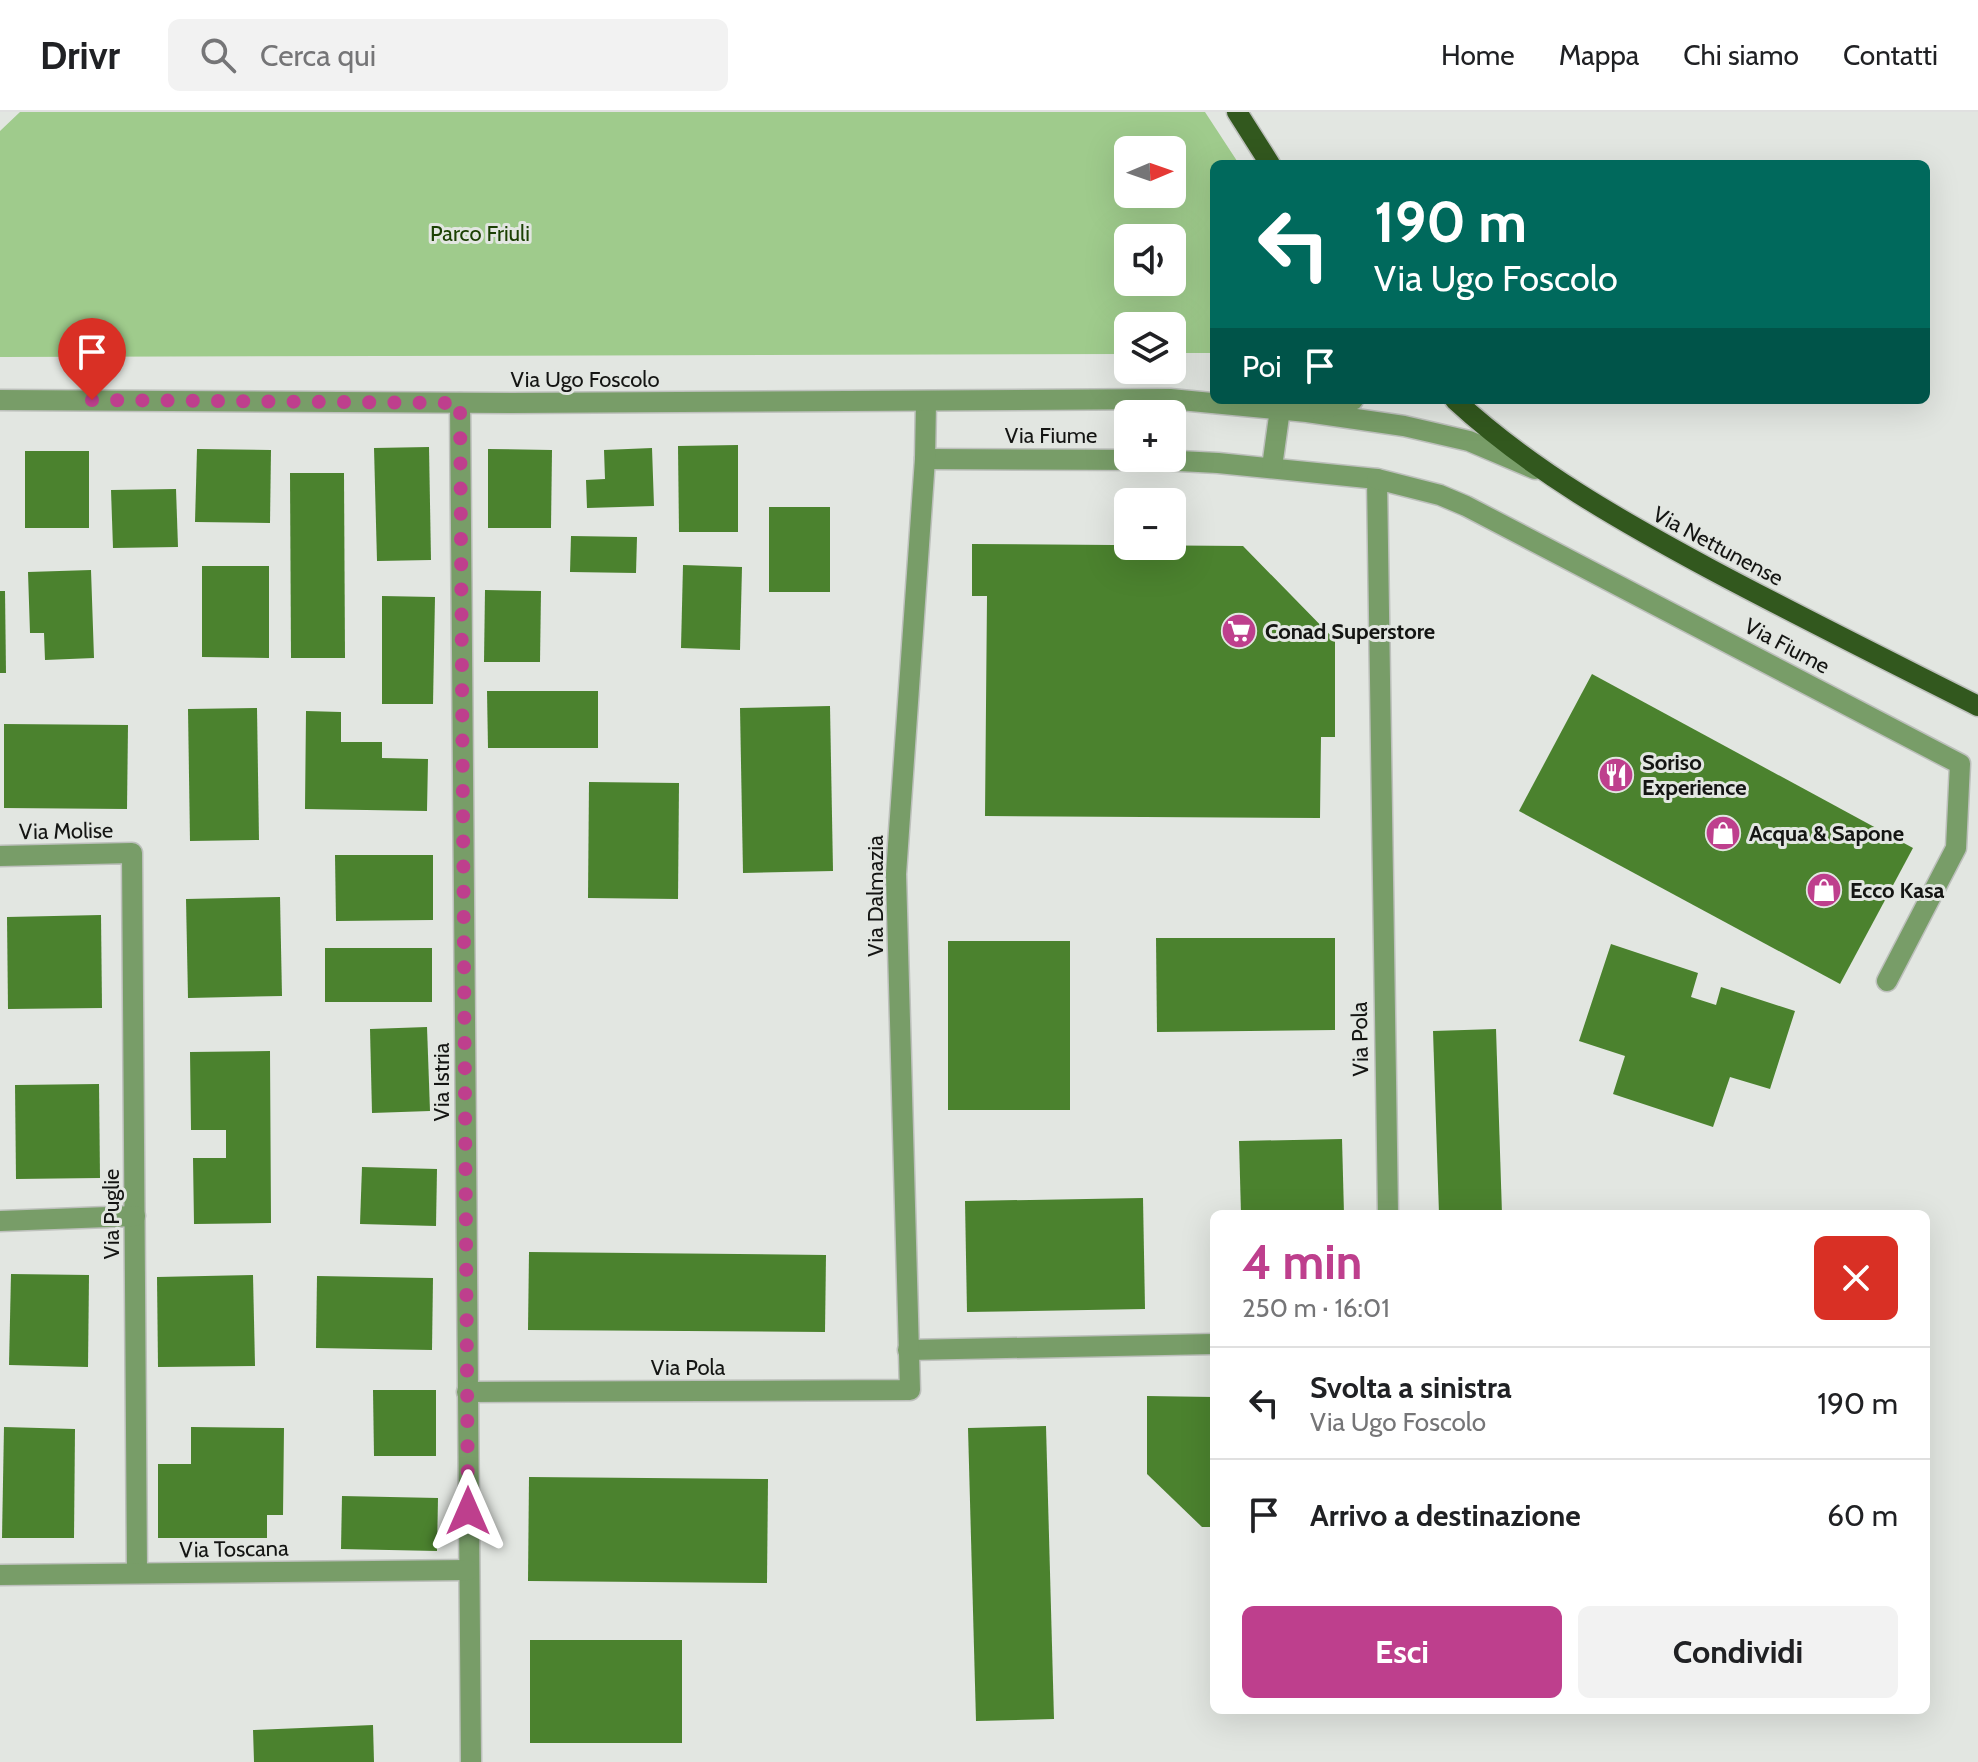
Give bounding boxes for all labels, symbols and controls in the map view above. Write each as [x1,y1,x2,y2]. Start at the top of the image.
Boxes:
search box [168,19,728,91]
text: Drivr [40,32,120,79]
icon: search [196,33,240,77]
text: Cerca qui [260,37,376,74]
text: Home [1441,38,1515,72]
text: Mappa [1559,38,1639,72]
text: Chi siamo [1683,38,1799,72]
text: Contatti [1843,38,1938,72]
north arrow [1114,136,1186,208]
map controls [1114,136,1186,560]
text: 190 m [1374,188,1527,256]
icon: left [1242,192,1346,296]
park label: Parco Friuli [430,220,530,247]
button: sound [1114,224,1186,296]
text: Via Ugo Foscolo [1374,256,1618,300]
button: layers [1114,312,1186,384]
pin [58,318,126,400]
icon: arrive [70,330,114,374]
icon: arrive [1298,344,1342,388]
text: Poi [1242,348,1282,385]
street label: Via Ugo Foscolo [510,366,660,393]
button: + [1114,400,1186,472]
street label: Via Fiume [1005,422,1097,449]
button: − [1114,488,1186,560]
street label: Via Nettunense [1648,500,1788,592]
supermarket icon: Conad Superstore [1220,612,1258,650]
street label: Via Fiume [1740,612,1834,680]
place label: Conad Superstore [1265,618,1435,645]
place label: Soriso Experience [1642,749,1746,801]
restaurant icon: Soriso Experience [1597,756,1635,794]
shop icon: Acqua & Sapone [1704,814,1742,852]
street label: Via Molise [19,817,113,845]
place label: Acqua & Sapone [1749,820,1904,847]
street label: Via Dalmazia [862,835,889,957]
shop icon: Ecco Kasa [1805,871,1843,909]
place label: Ecco Kasa [1850,877,1945,904]
street label: Via Pola [1346,1001,1374,1077]
street label: Via Istria [428,1042,455,1121]
street label: Via Puglie [98,1169,125,1259]
text: 4 min [1242,1233,1362,1291]
button: close [1814,1236,1898,1320]
text: 250 m · 16:01 [1242,1292,1390,1324]
street label: Via Pola [651,1354,726,1381]
text: Svolta a sinistra [1310,1369,1512,1406]
icon: left [1242,1381,1286,1425]
text: 190 m [1817,1385,1898,1422]
text: Via Ugo Foscolo [1310,1406,1486,1438]
position arrow [426,1469,510,1553]
icon: arrive [1242,1493,1286,1537]
text: Arrivo a destinazione [1310,1497,1581,1534]
text: 60 m [1827,1497,1898,1534]
street label: Via Toscana [179,1535,289,1563]
button: Esci [1242,1606,1562,1698]
button: Condividi [1578,1606,1898,1698]

